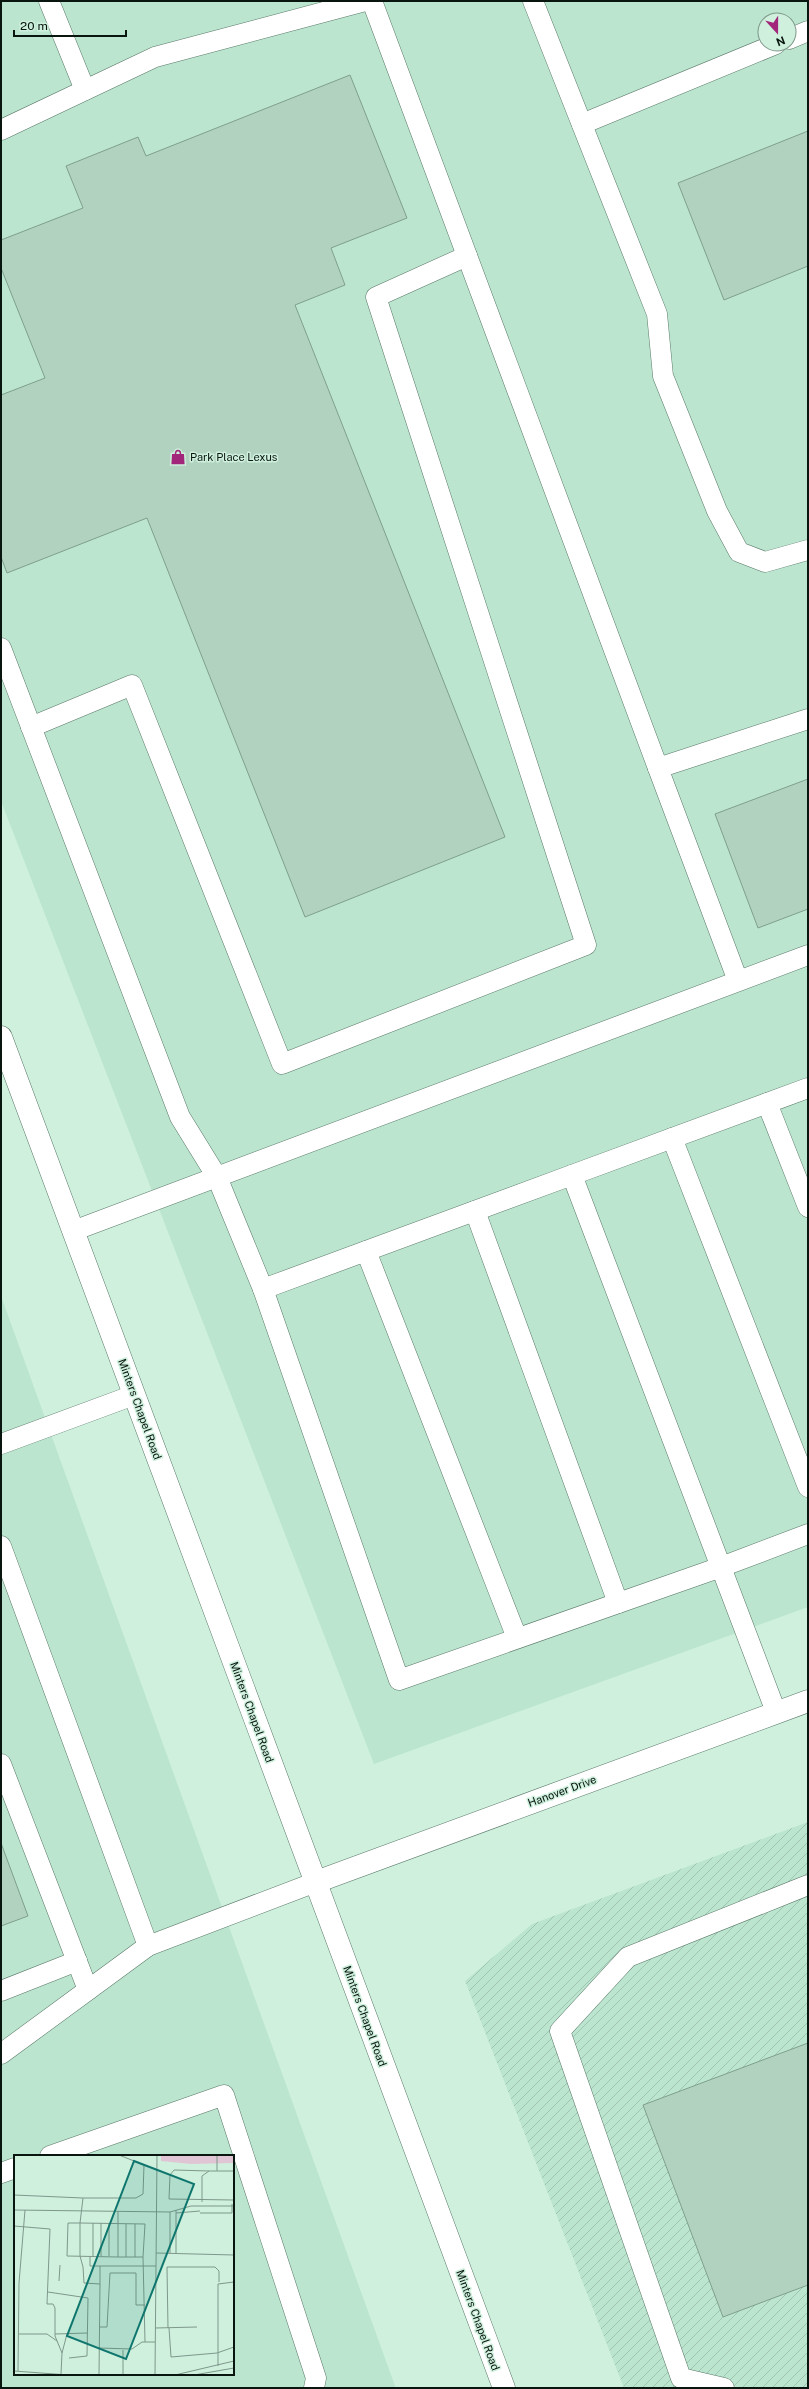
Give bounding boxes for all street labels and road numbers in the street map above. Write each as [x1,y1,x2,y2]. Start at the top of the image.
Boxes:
street label: Minters Chapel Road [116,1357,164,1461]
street label: Minters Chapel Road [228,1660,276,1764]
street label: Hanover Drive [526,1773,598,1809]
street label: Minters Chapel Road [341,1964,389,2068]
street label: Minters Chapel Road [454,2268,502,2372]

